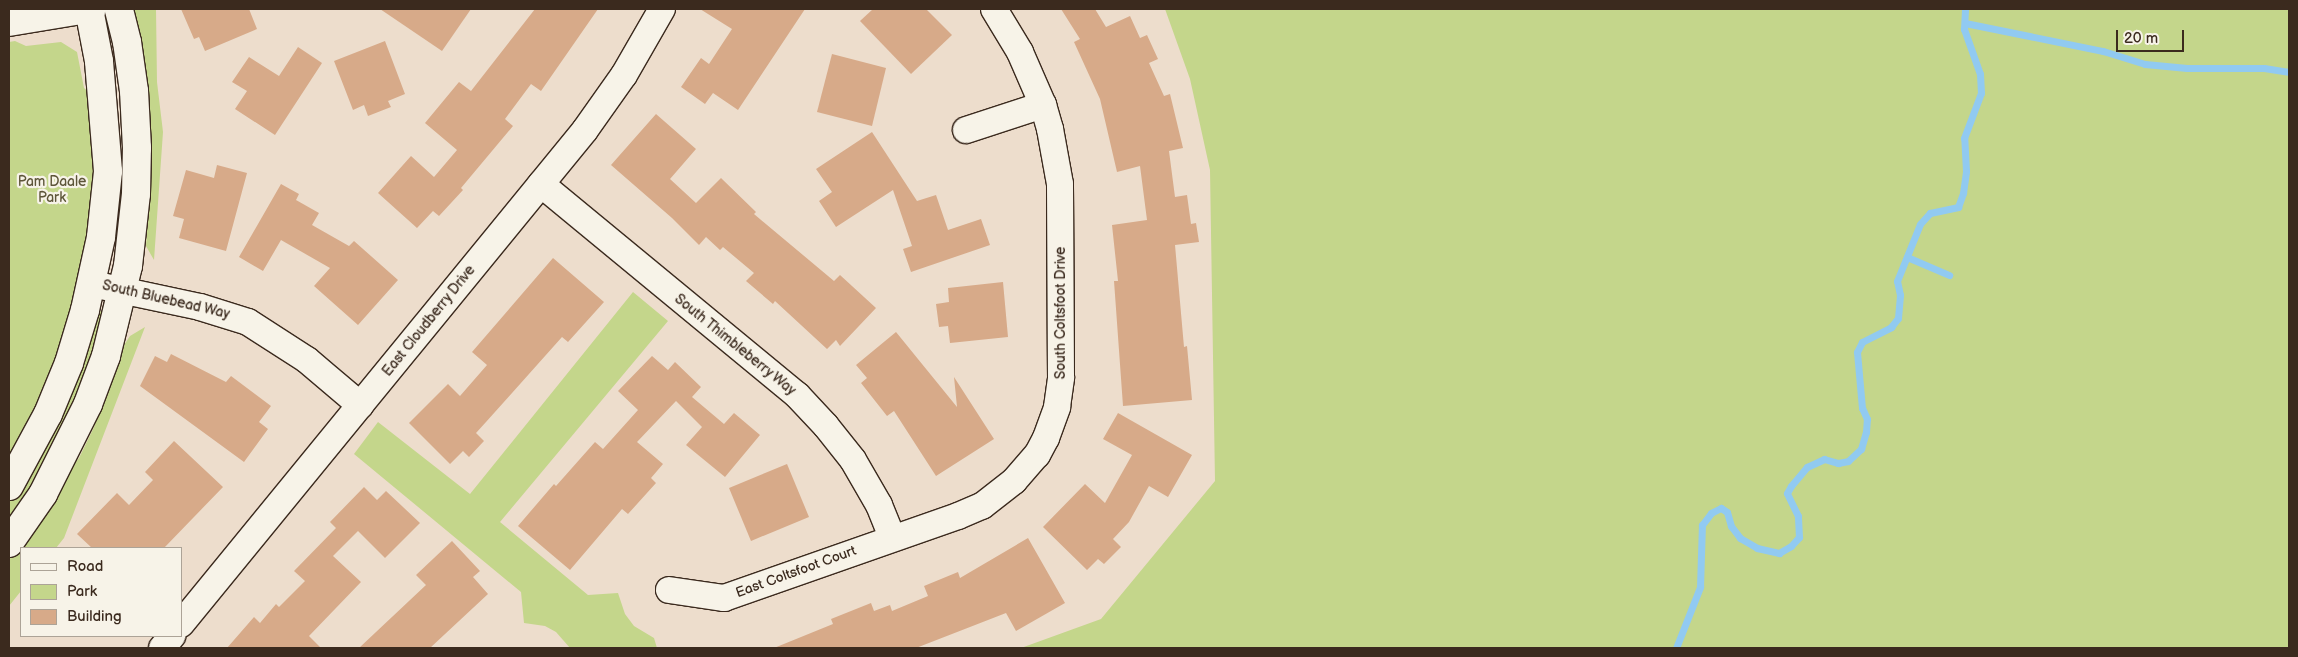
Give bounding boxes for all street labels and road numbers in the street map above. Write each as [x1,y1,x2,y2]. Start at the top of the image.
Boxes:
street label: South Coltsfoot Drive [1053,247,1069,379]
street label: East Cloudberry Drive [379,262,479,380]
street label: South Bluebead Way [100,277,232,323]
street label: South Thimbleberry Way [670,290,800,400]
street label: East Coltsfoot Court [733,542,859,602]

